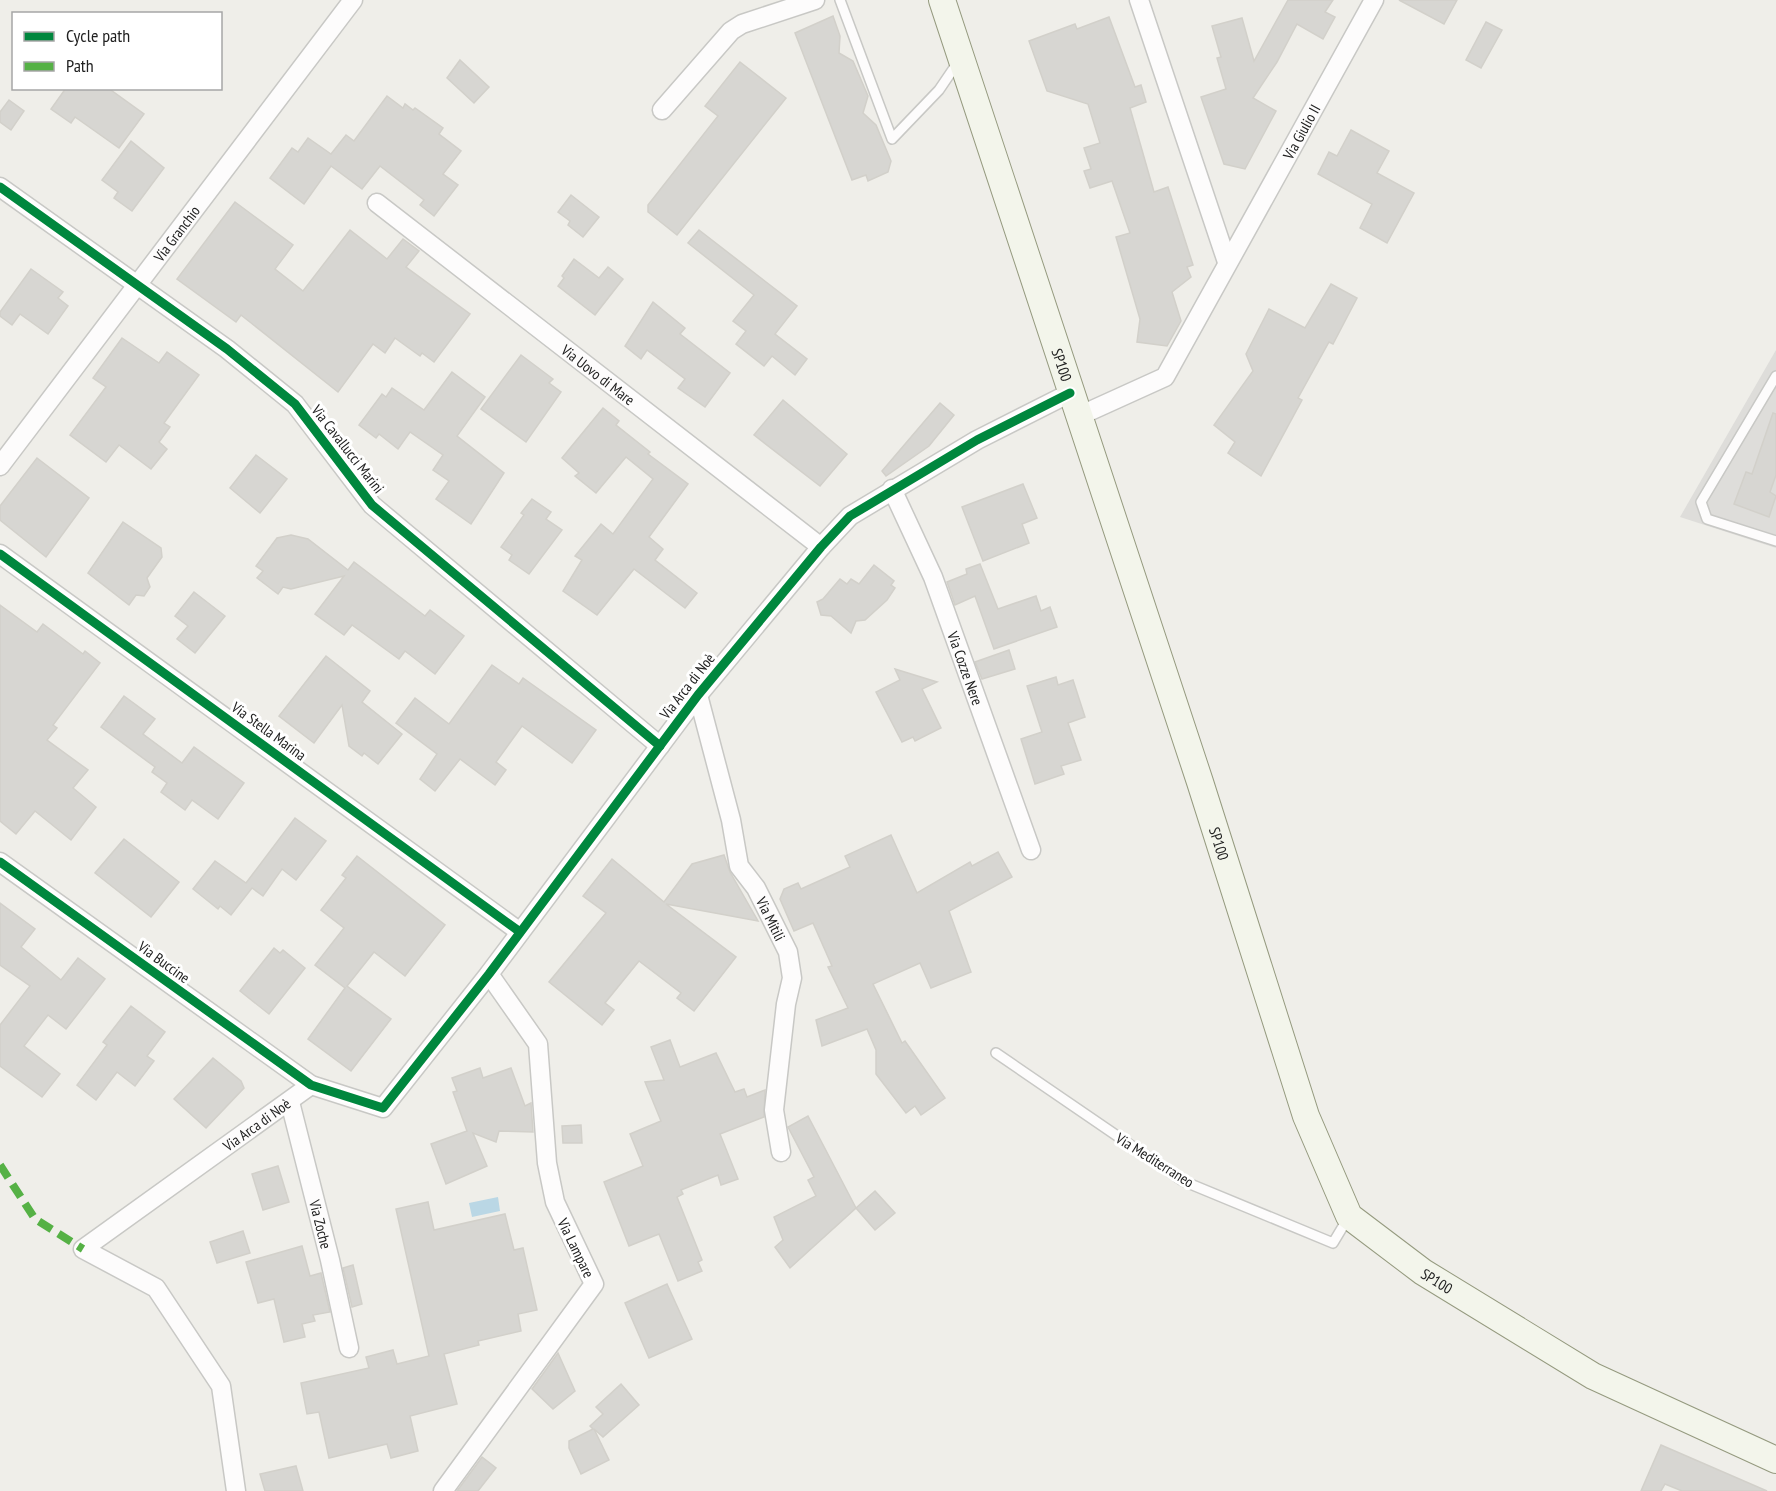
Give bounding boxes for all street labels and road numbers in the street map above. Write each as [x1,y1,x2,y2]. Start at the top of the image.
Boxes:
street label: Via Giulio II [1278,101,1324,163]
street label: Via Granchio [148,201,204,266]
street label: Via Uovo di Mare [557,339,639,409]
street label: SP100 [1048,346,1077,384]
street label: Via Cavallucci Marini [307,400,388,497]
street label: Via Cozze Nere [943,628,988,708]
street label: Via Arca di Noè [655,649,719,724]
street label: Via Stella Marina [227,697,310,764]
street label: SP100 [1205,825,1234,863]
street label: Via Mitili [752,893,790,944]
street label: Via Buccine [134,936,194,987]
street label: Via Arca di Noè [218,1094,294,1156]
street label: Via Mediterraneo [1112,1128,1198,1191]
street label: Via Zoche [305,1197,336,1251]
street label: Via Lampare [553,1214,599,1281]
street label: SP100 [1418,1264,1456,1298]

